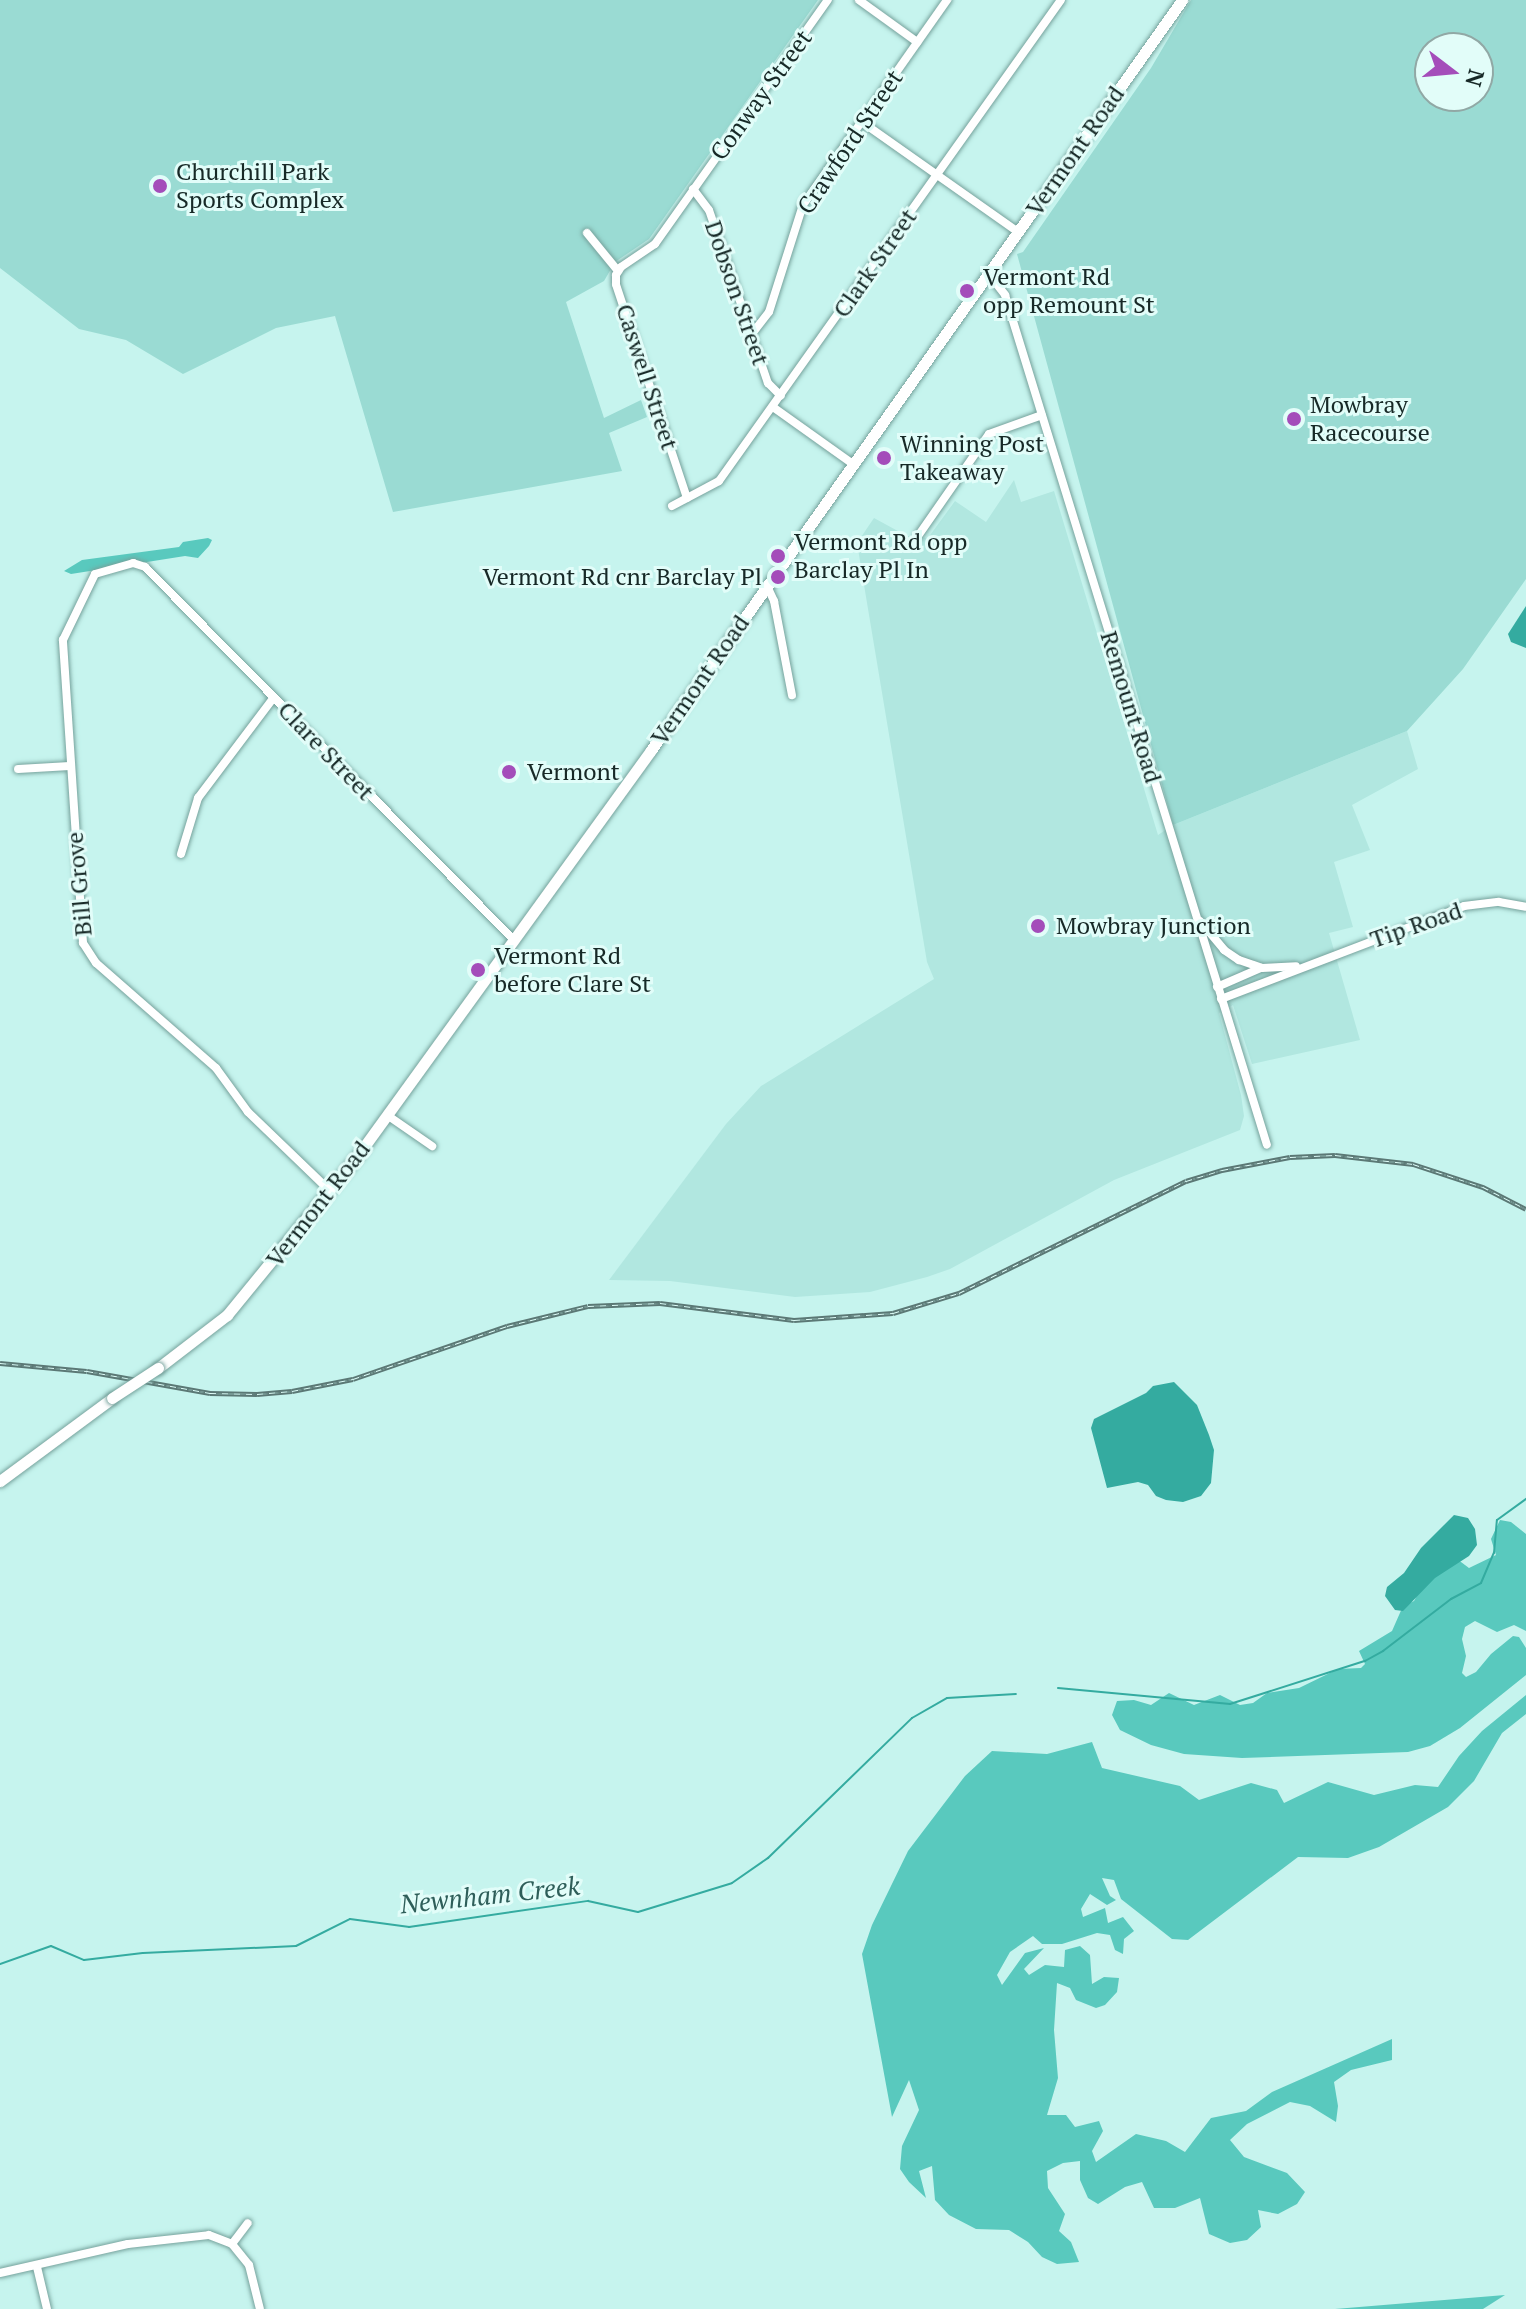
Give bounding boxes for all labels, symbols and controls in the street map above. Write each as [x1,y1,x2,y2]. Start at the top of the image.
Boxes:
street label: Conway Street [704,24,818,166]
north arrow [1414,32,1494,112]
street label: Crawford Street [791,64,909,220]
text: N [1459,66,1492,90]
street label: Vermont Road [1020,80,1130,222]
place label: Churchill Park Sports Complex [176,158,344,214]
marker: Churchill Park Sports Complex [151,177,169,195]
street label: Clark Street [827,203,923,323]
street label: Dobson Street [699,217,775,369]
place label: Vermont Rd opp Remount St [983,263,1155,319]
marker: Vermont Rd opp Remount St [958,282,976,300]
street label: Caswell Street [610,300,684,454]
place label: Mowbray Racecourse [1310,391,1430,447]
marker: Mowbray Racecourse [1285,410,1303,428]
place label: Winning Post Takeaway [900,430,1044,486]
marker: Winning Post Takeaway [875,449,893,467]
place label: Vermont Rd opp Barclay Pl In [794,528,967,584]
marker: Vermont Rd opp Barclay Pl In [769,547,787,565]
place label: Vermont Rd cnr Barclay Pl [482,563,762,591]
marker: Vermont Rd cnr Barclay Pl [769,568,787,586]
street label: Vermont Road [645,609,755,751]
street label: Remount Road [1094,628,1168,786]
street label: Clare Street [272,696,380,806]
place label: Vermont [527,758,620,786]
marker: Vermont [498,761,520,783]
street label: Bill Grove [60,831,98,937]
street label: Tip Road [1366,896,1466,954]
place label: Mowbray Junction [1056,912,1251,940]
marker: Mowbray Junction [1027,915,1049,937]
place label: Vermont Rd before Clare St [494,942,651,998]
marker: Vermont Rd before Clare St [469,961,487,979]
street label: Vermont Road [260,1135,376,1273]
water label: Newnham Creek [399,1870,581,1920]

